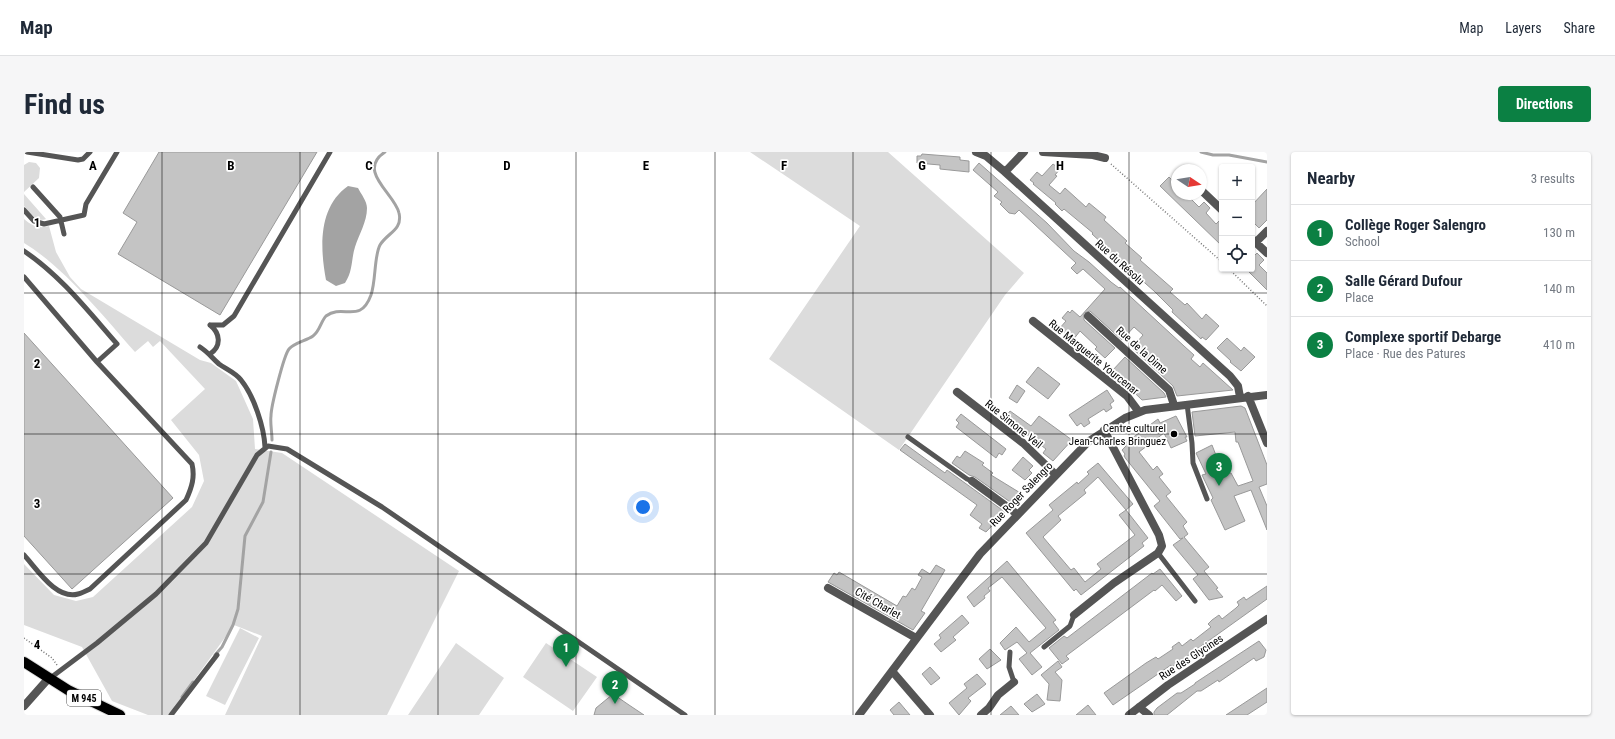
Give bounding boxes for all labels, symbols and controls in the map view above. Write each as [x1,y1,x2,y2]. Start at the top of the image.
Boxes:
text: Map [20,16,53,39]
text: Map [1459,20,1483,36]
text: Layers [1505,20,1542,36]
text: Share [1564,20,1595,36]
button: Directions [1498,86,1591,122]
text: Find us [24,88,105,121]
text: A [89,158,97,173]
text: B [227,158,235,173]
text: C [365,158,373,173]
text: D [503,158,511,173]
text: E [643,158,650,173]
text: F [781,158,787,173]
text: G [918,158,926,173]
text: H [1056,158,1064,173]
north arrow [1171,164,1207,200]
map controls [1219,164,1255,272]
button: + [1219,164,1255,200]
text: Nearby [1307,168,1355,188]
text: 3 results [1531,171,1575,186]
button: − [1219,200,1255,236]
text: 1 [34,215,40,230]
text: Collège Roger Salengro [1345,216,1486,234]
text: 1 [1317,225,1323,240]
text: 130 m [1543,225,1575,240]
text: School [1345,234,1380,249]
button: locate [1219,236,1255,272]
street label: Rue du Résolu [1092,237,1147,288]
text: Salle Gérard Dufour [1345,272,1462,290]
text: 2 [1317,281,1323,296]
text: 140 m [1543,281,1575,296]
text: Place [1345,290,1374,305]
street label: Rue Marguerite Yourcenar [1046,317,1142,398]
street label: Rue de la Dime [1113,324,1170,377]
text: Complexe sportif Debarge [1345,328,1501,346]
text: 3 [1317,337,1323,352]
text: 410 m [1543,337,1575,352]
text: Place · Rue des Patures [1345,346,1466,361]
text: 2 [34,356,41,371]
street label: Rue Simone Veil [982,397,1045,451]
place label: Centre culturel Jean-Charles Bringuez [1069,422,1166,448]
marker: Centre culturel Jean-Charles Bringuez [1169,429,1179,439]
pin: 3 [1206,453,1232,486]
street label: Rue Roger Salengro [987,459,1056,529]
text: 3 [34,496,40,511]
your location [633,497,653,517]
street label: Cité Charlet [852,585,903,622]
street label: Rue des Glycines [1157,632,1226,683]
pin: 1 [553,634,579,667]
text: 4 [34,637,41,652]
pin: 2 [602,671,628,704]
road number: M 945 [67,690,101,706]

